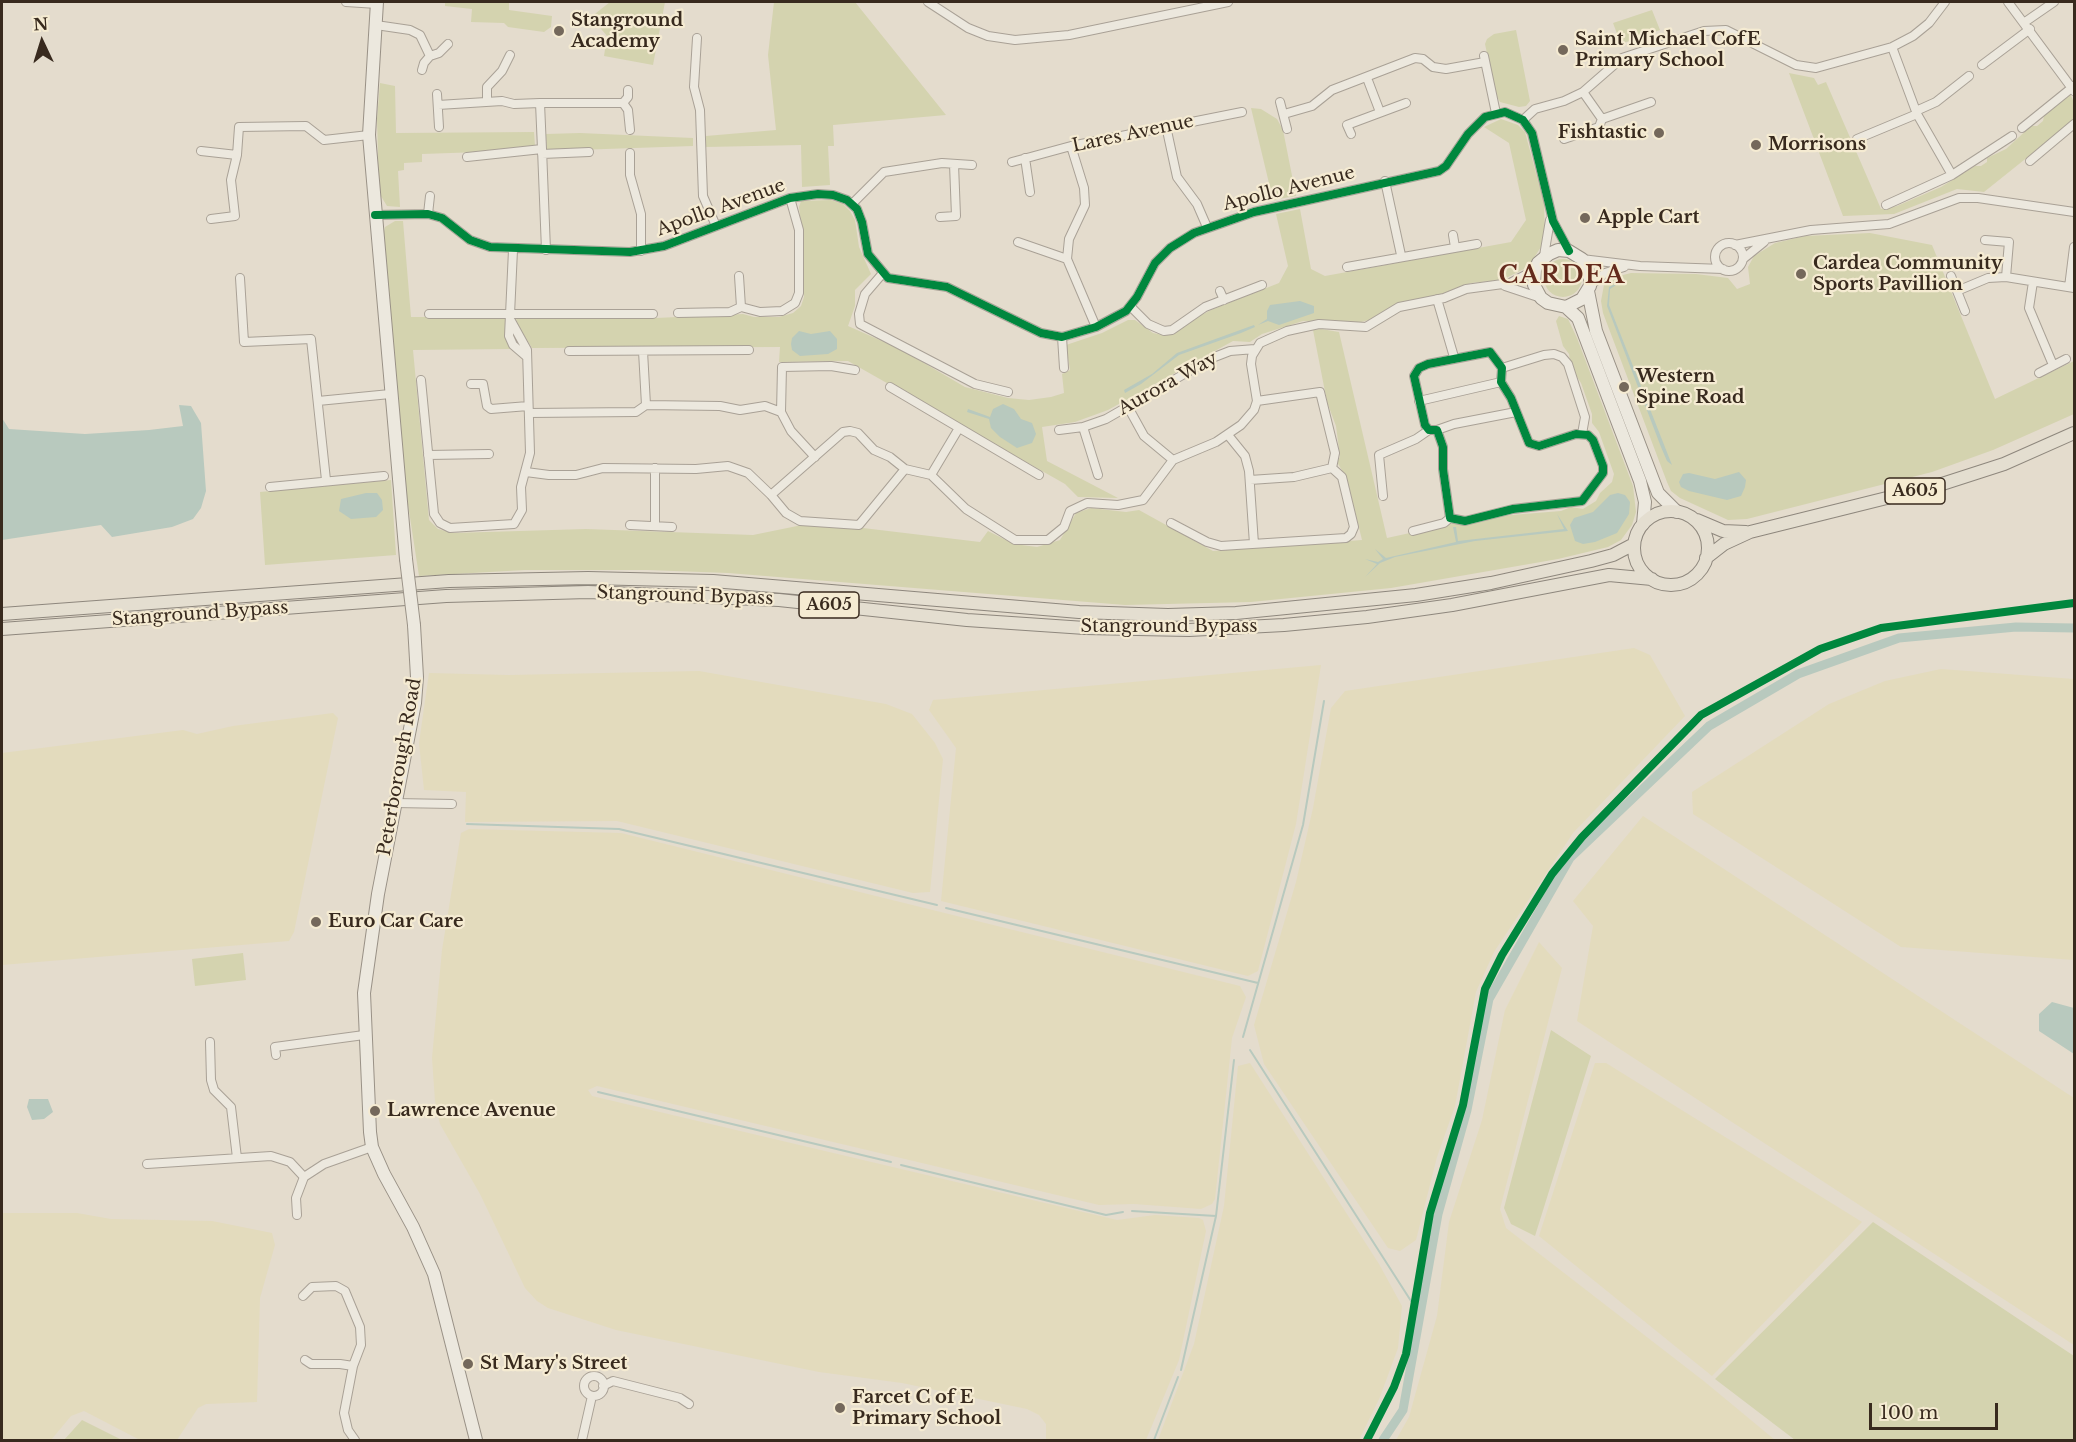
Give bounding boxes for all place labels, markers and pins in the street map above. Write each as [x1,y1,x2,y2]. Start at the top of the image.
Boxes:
place label: Stanground Academy [571,10,683,52]
marker: Stanground Academy [552,24,566,38]
place label: Saint Michael CofE Primary School [1575,29,1760,72]
marker: Saint Michael CofE Primary School [1556,43,1570,57]
place label: Fishtastic [1558,122,1647,144]
marker: Fishtastic [1652,126,1666,140]
place label: Morrisons [1768,134,1866,156]
marker: Morrisons [1749,138,1763,152]
place label: Apple Cart [1597,207,1699,229]
marker: Apple Cart [1578,211,1592,225]
place label: Cardea Community Sports Pavillion [1813,253,2003,296]
marker: Cardea Community Sports Pavillion [1794,267,1808,281]
place label: Western Spine Road [1636,366,1744,409]
marker: Western Spine Road [1617,380,1631,394]
place label: Euro Car Care [328,911,463,933]
marker: Euro Car Care [309,915,323,929]
place label: Lawrence Avenue [387,1100,556,1122]
marker: Lawrence Avenue [368,1104,382,1118]
place label: St Mary's Street [480,1353,627,1375]
marker: St Mary's Street [461,1357,475,1371]
place label: Farcet C of E Primary School [852,1387,1001,1430]
marker: Farcet C of E Primary School [833,1401,847,1415]

